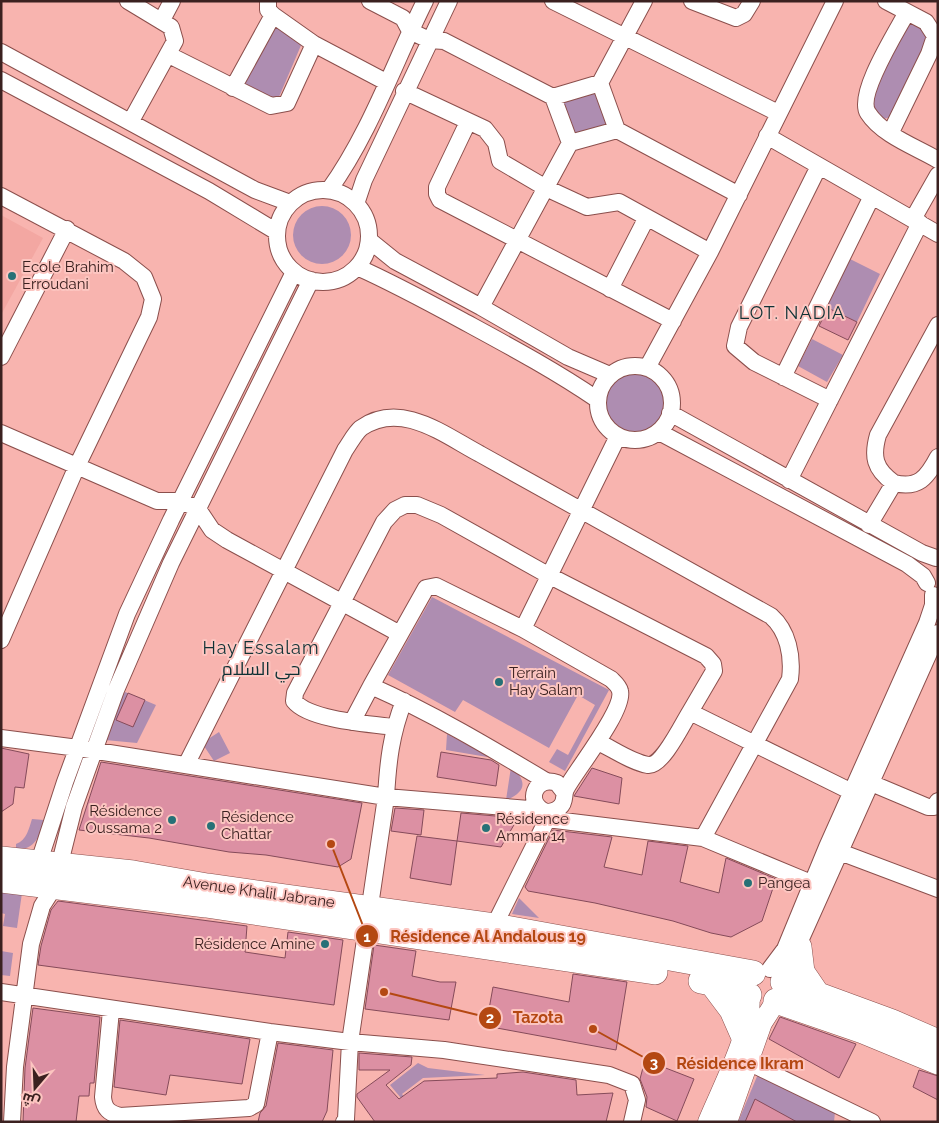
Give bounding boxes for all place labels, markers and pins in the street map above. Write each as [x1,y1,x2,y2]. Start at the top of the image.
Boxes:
place label: Ecole Brahim Erroudani [22,258,114,293]
marker: Ecole Brahim Erroudani [6,270,18,282]
place label: Terrain Hay Salam [509,664,583,699]
marker: Terrain Hay Salam [493,676,505,688]
place label: Résidence Oussama 2 [86,802,162,837]
place label: Résidence Chattar [221,808,294,843]
place label: Résidence Ammar 14 [496,810,569,845]
marker: Résidence Oussama 2 [166,814,178,826]
marker: Résidence Chattar [205,820,217,832]
marker: Résidence Ammar 14 [480,822,492,834]
place label: Pangea [758,874,810,892]
marker: Pangea [742,877,754,889]
callout: Résidence Al Andalous 19 [354,921,596,952]
place label: Résidence Amine [194,935,315,953]
marker: Résidence Amine [319,938,331,950]
callout: Tazota [478,1002,573,1033]
callout: Résidence Ikram [642,1048,814,1079]

